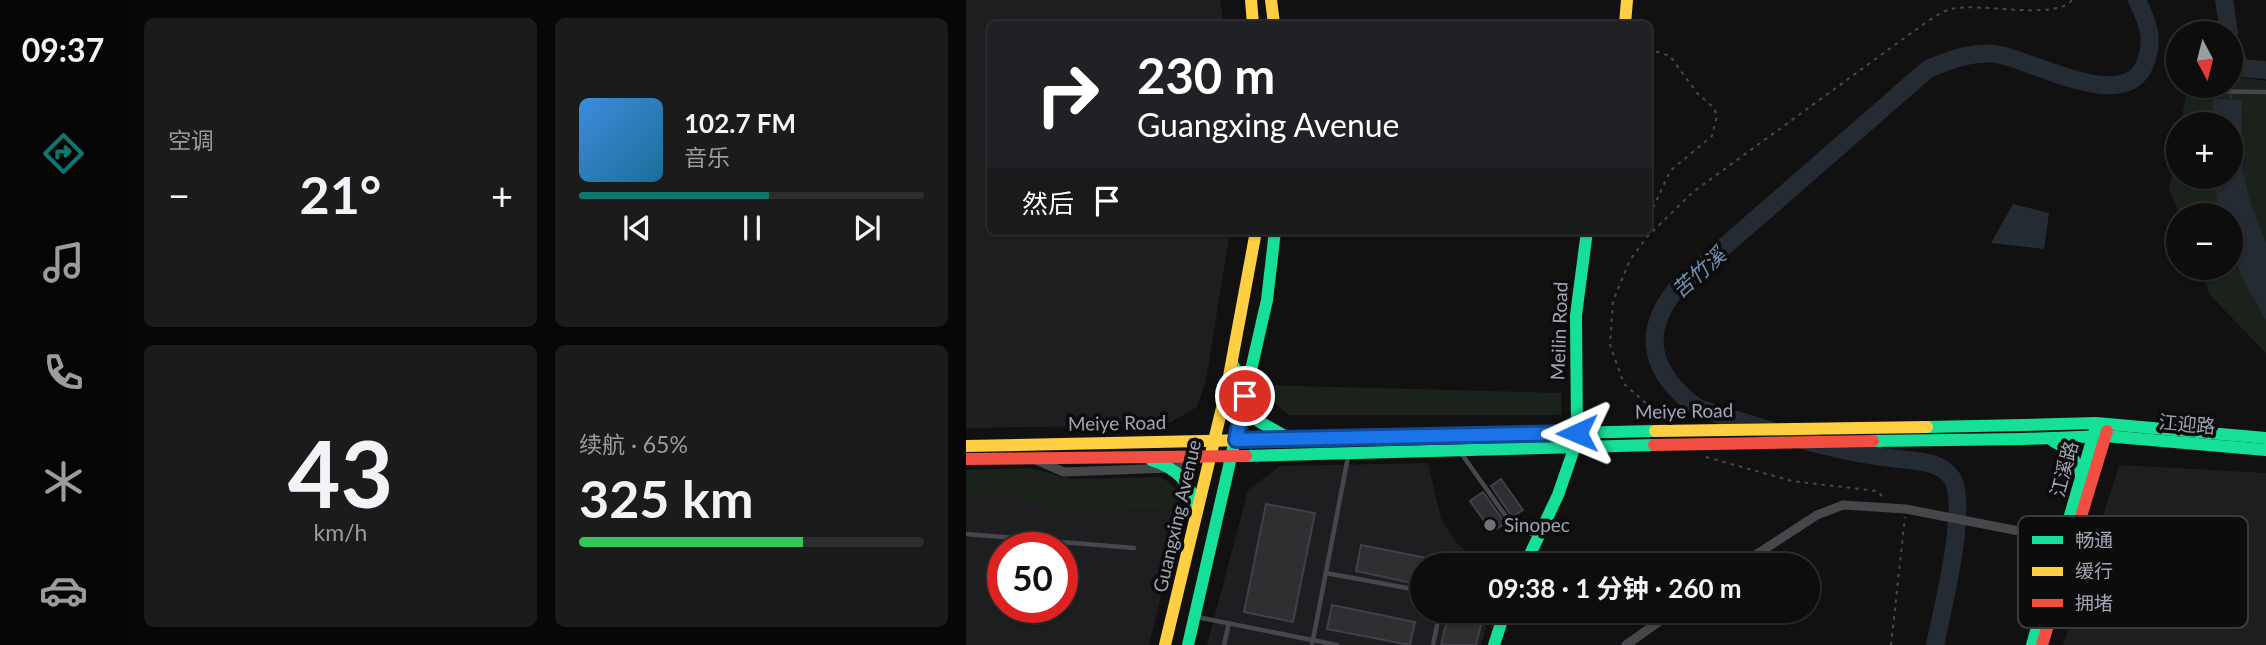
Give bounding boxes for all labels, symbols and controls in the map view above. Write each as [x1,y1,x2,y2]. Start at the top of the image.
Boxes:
north arrow [2166,21,2244,98]
map controls [2166,21,2243,280]
text: 09:37 [22,30,104,69]
text: 230 m [1137,46,1275,104]
icon: right [1022,49,1113,140]
text: Guangxing Avenue [1137,105,1400,144]
text: 102.7 FM [684,107,796,139]
button: + [2166,112,2243,189]
text: 空调 [168,126,214,154]
icon: directions [39,129,88,178]
text: 音乐 [684,143,730,171]
text: 21° [300,163,381,225]
text: − [168,172,190,218]
text: + [491,172,513,218]
icon: arrive [1088,182,1126,220]
text: 然后 [1022,187,1074,219]
button: − [2166,203,2243,280]
icon: previous [618,209,656,247]
icon: pause [733,209,771,247]
icon: next [848,209,886,247]
icon: music [39,238,88,287]
water label: 苦竹溪 [1666,240,1731,302]
street label: Meilin Road [1545,281,1572,381]
icon: phone [39,348,88,397]
pin [1215,366,1275,426]
icon: arrive [1226,377,1264,415]
position arrow [1540,396,1614,470]
street label: Meiye Road [1635,398,1733,423]
street label: Meiye Road [1068,410,1166,435]
street label: 江迎路 [2158,410,2216,437]
text: 43 [288,418,393,527]
text: 续航 · 65% [579,430,688,458]
street label: Guangxing Avenue [1148,437,1205,594]
street label: 江溪路 [2045,438,2082,499]
icon: climate [39,457,88,506]
text: 325 km [579,467,753,529]
place label: Sinopec [1504,513,1570,536]
legend [2018,516,2248,628]
marker: Sinopec [1482,517,1498,533]
text: km/h [314,518,367,546]
text: 畅通 [2075,528,2113,551]
speed limit sign: 50 [987,532,1078,623]
text: 缓行 [2075,559,2113,582]
icon: car [39,566,88,615]
text: 09:38 · 1 分钟 · 260 m [1488,572,1742,604]
text: 拥堵 [2075,591,2113,614]

